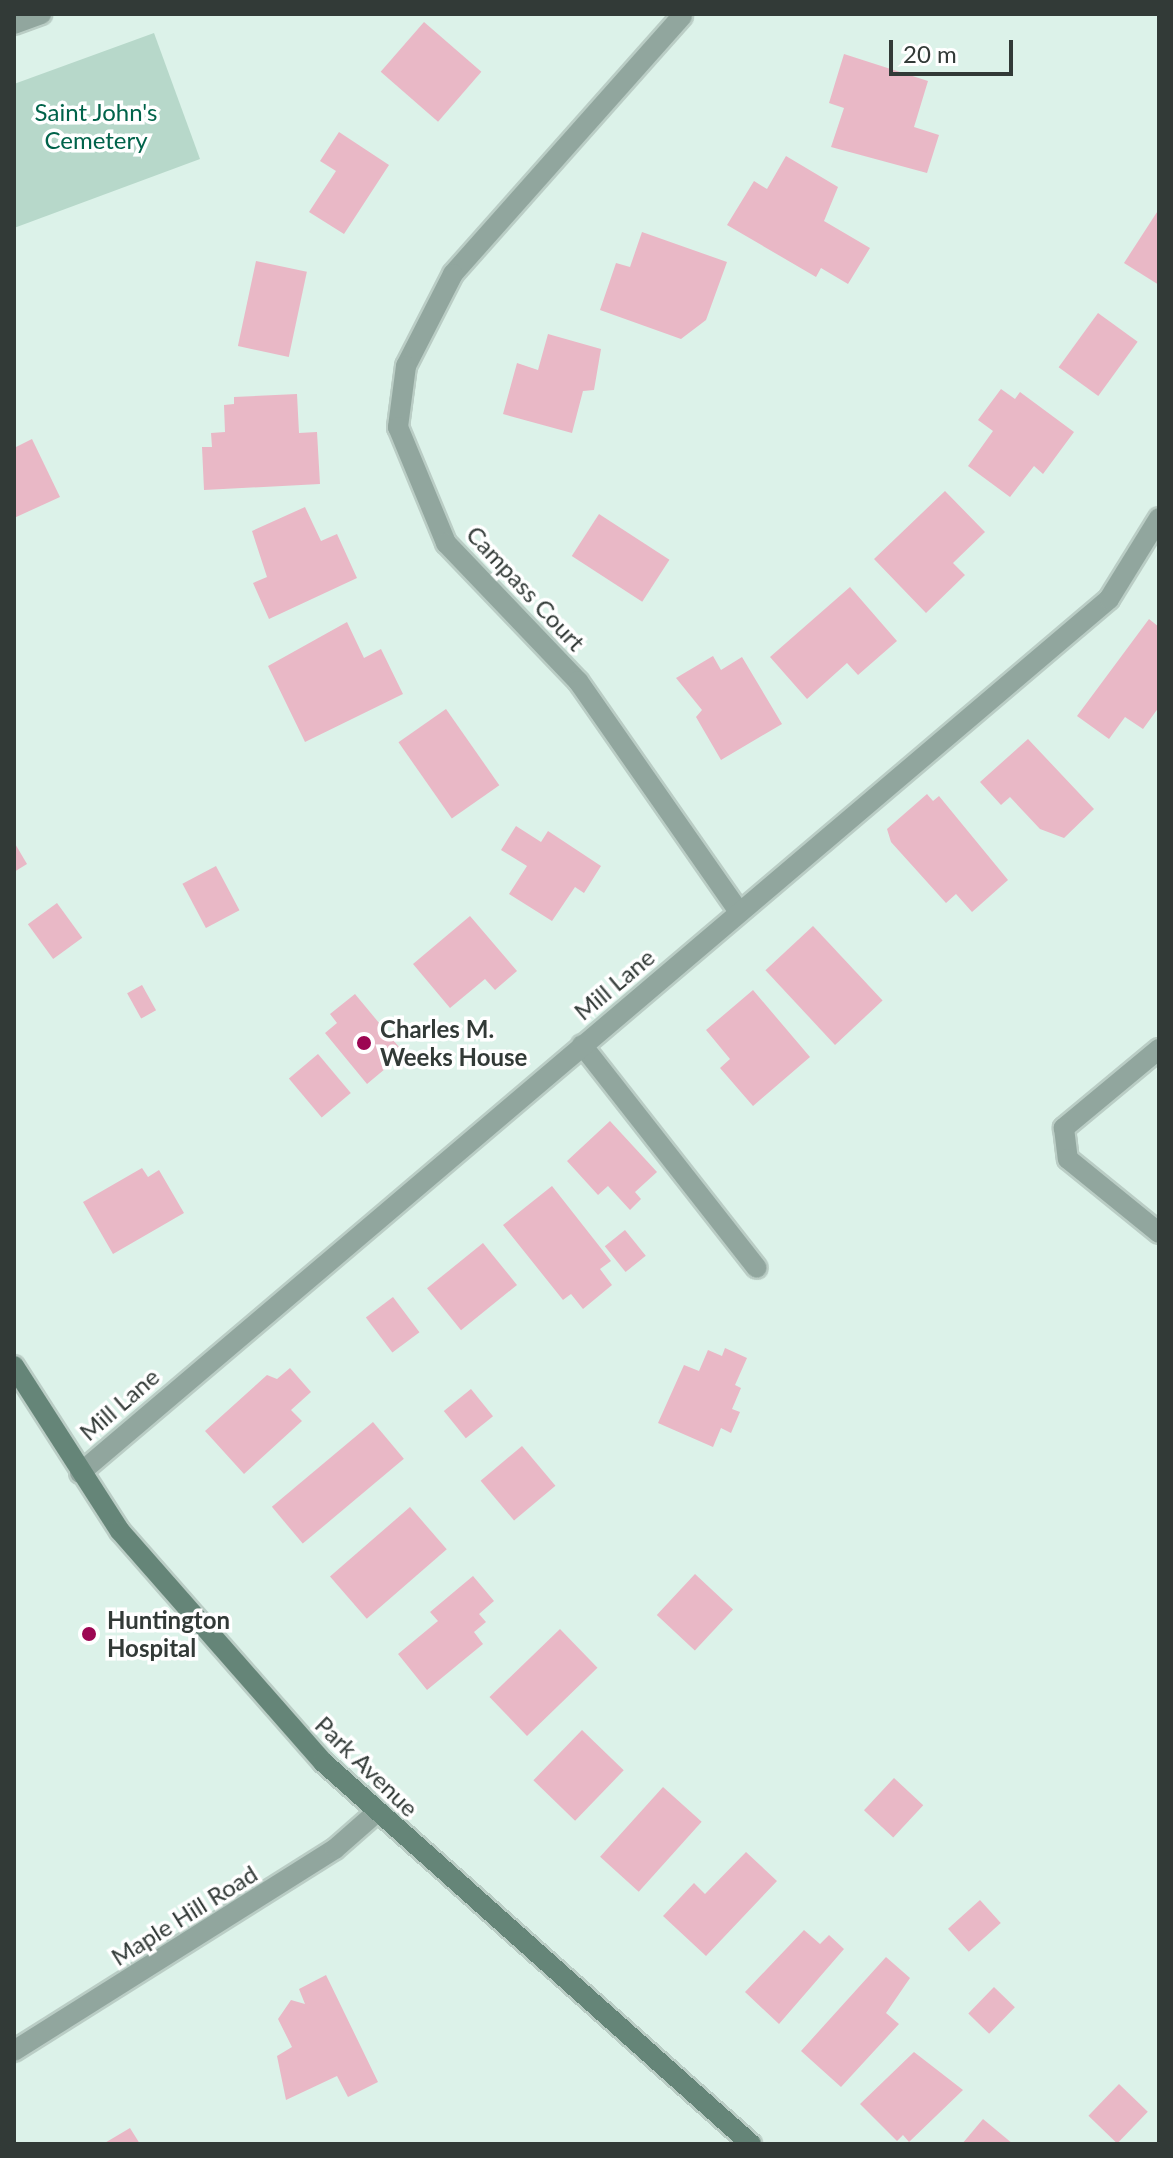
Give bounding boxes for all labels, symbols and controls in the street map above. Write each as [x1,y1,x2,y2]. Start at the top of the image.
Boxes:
scale bar [893,24,1017,74]
text: 20 m [903,39,957,68]
park label: Saint John's Cemetery [34,98,158,154]
street label: Campass Court [461,520,591,656]
street label: Mill Lane [568,942,660,1026]
place label: Charles M. Weeks House [380,1015,527,1071]
marker: Charles M. Weeks House [355,1034,373,1052]
street label: Mill Lane [73,1362,165,1446]
place label: Huntington Hospital [107,1606,230,1662]
marker: Huntington Hospital [78,1623,100,1645]
street label: Park Avenue [309,1710,425,1822]
street label: Maple Hill Road [106,1859,262,1971]

